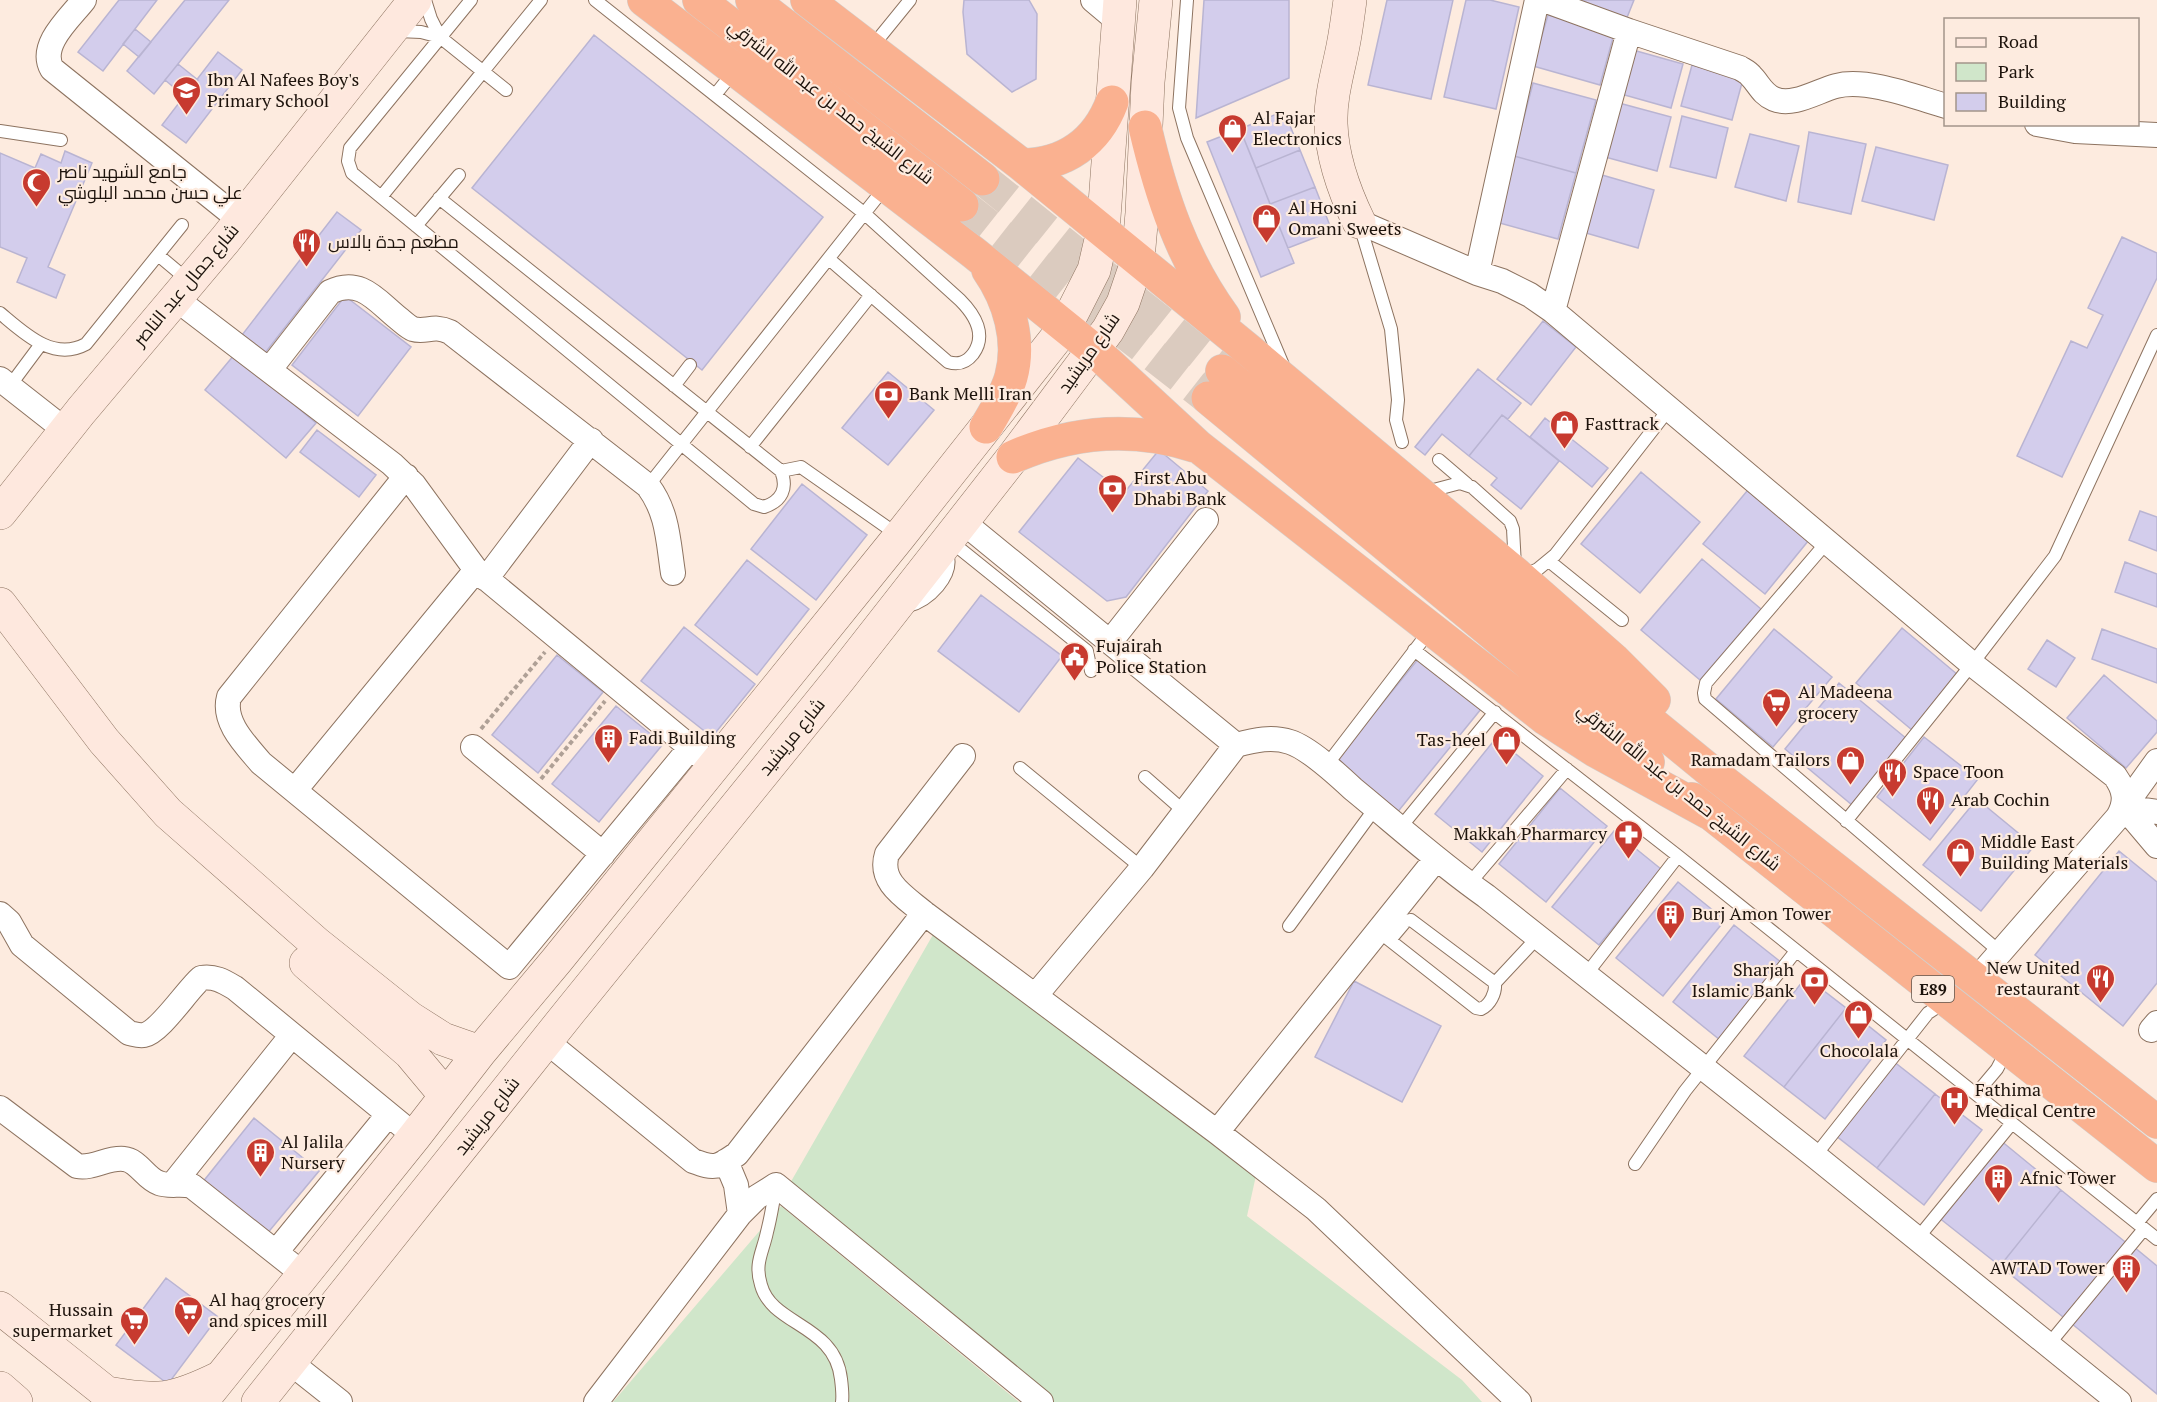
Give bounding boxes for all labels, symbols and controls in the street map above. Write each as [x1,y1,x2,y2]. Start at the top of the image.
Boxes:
street label: شارع الشيخ حمد بن عبد الله الشرقي [722,13,940,192]
legend [1944,18,2139,126]
text: Road [1998,29,2038,53]
text: Park [1998,59,2035,83]
place label: Ibn Al Nafees Boy's Primary School [207,67,359,112]
school or university icon: Ibn Al Nafees Boy's Primary School [170,74,202,116]
text: Building [1998,89,2066,113]
place label: Al Fajar Electronics [1253,105,1342,150]
shop icon: Al Fajar Electronics [1216,112,1248,154]
place label: جامع الشهيد ناصر علي حسن محمد البلوشي [57,159,243,207]
mosque icon: جامع الشهيد ناصر علي حسن محمد البلوشي [21,166,53,208]
place label: Al Hosni Omani Sweets [1288,195,1402,240]
shop icon: Al Hosni Omani Sweets [1251,202,1283,244]
street label: شارع جمال عبد الناصر [126,218,244,352]
restaurant icon: مطعم جدة بالاس [291,226,323,268]
place label: مطعم جدة بالاس [328,229,459,254]
street label: شارع مريشيد [1052,308,1125,398]
bank icon: Bank Melli Iran [872,378,904,420]
place label: Bank Melli Iran [909,381,1032,405]
shop icon: Fasttrack [1548,408,1580,450]
place label: Fasttrack [1585,411,1659,435]
place label: First Abu Dhabi Bank [1134,465,1227,510]
bank icon: First Abu Dhabi Bank [1097,472,1129,514]
place label: Fujairah Police Station [1096,633,1207,678]
public building icon: Fujairah Police Station [1059,640,1091,682]
place label: Al Madeena grocery [1798,679,1893,724]
supermarket icon: Al Madeena grocery [1761,686,1793,728]
street label: شارع مريشيد [753,693,831,781]
street label: شارع الشيخ حمد بن عبد الله الشرقي [1571,697,1786,878]
building icon: Fadi Building [592,722,624,764]
shop icon: Tas-heel [1491,724,1523,766]
place label: Fadi Building [629,725,736,749]
place label: Tas-heel [1417,727,1486,751]
shop icon: Ramadam Tailors [1835,744,1867,786]
place label: Ramadam Tailors [1691,747,1830,771]
restaurant icon: Space Toon [1876,756,1908,798]
place label: Space Toon [1913,759,2004,783]
restaurant icon: Arab Cochin [1914,784,1946,826]
place label: Arab Cochin [1951,787,2050,811]
pharmacy icon: Makkah Pharmarcy [1612,818,1644,860]
place label: Makkah Pharmarcy [1453,821,1608,845]
place label: Middle East Building Materials [1981,829,2128,874]
shop icon: Middle East Building Materials [1944,836,1976,878]
building icon: Burj Amon Tower [1655,898,1687,940]
place label: Burj Amon Tower [1692,901,1831,925]
place label: New United restaurant [1986,955,2080,1000]
place label: Sharjah Islamic Bank [1692,957,1795,1002]
restaurant icon: New United restaurant [2085,962,2117,1004]
bank icon: Sharjah Islamic Bank [1799,964,1831,1006]
road number: E89 [1912,976,1954,1002]
shop icon: Chocolala [1843,998,1875,1040]
place label: Chocolala [1819,1038,1899,1062]
street label: شارع مريشيد [448,1071,525,1160]
place label: Fathima Medical Centre [1975,1077,2096,1122]
hospital icon: Fathima Medical Centre [1938,1084,1970,1126]
place label: Al Jalila Nursery [281,1129,345,1174]
building icon: Al Jalila Nursery [244,1136,276,1178]
building icon: Afnic Tower [1983,1162,2015,1204]
place label: Afnic Tower [2020,1165,2116,1189]
building icon: AWTAD Tower [2110,1252,2142,1294]
place label: AWTAD Tower [1990,1255,2105,1279]
place label: Al haq grocery and spices mill [209,1287,328,1332]
supermarket icon: Al haq grocery and spices mill [172,1294,204,1336]
place label: Hussain supermarket [12,1297,113,1342]
supermarket icon: Hussain supermarket [118,1304,150,1346]

